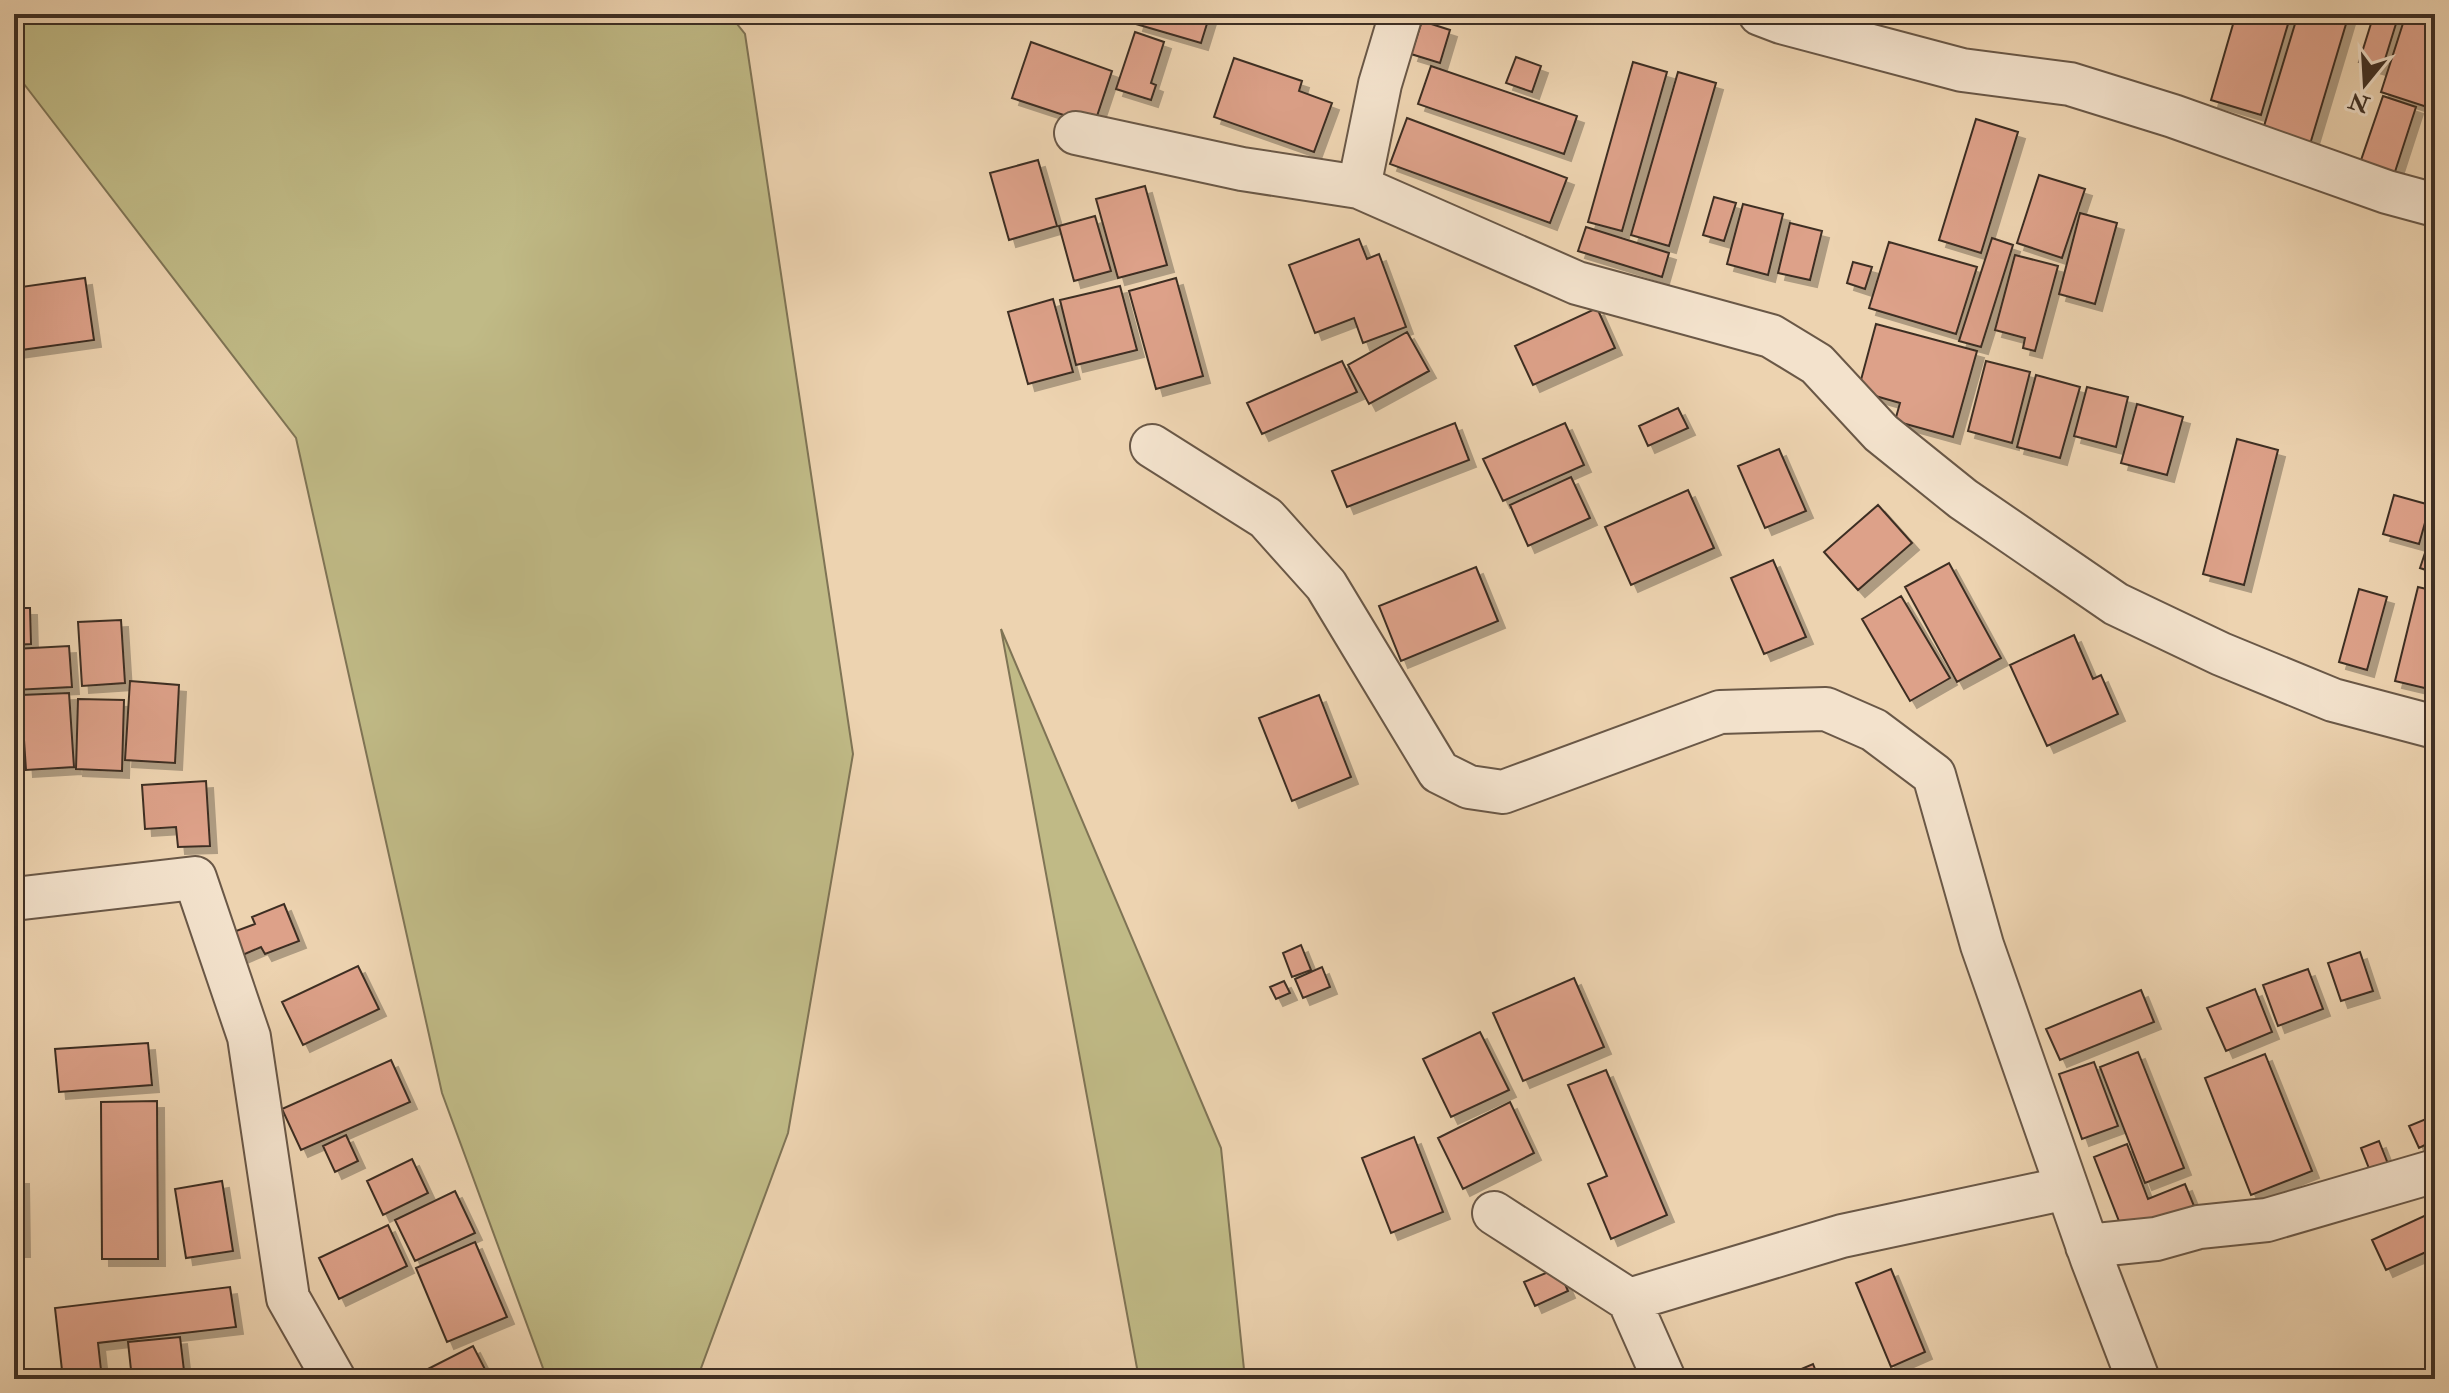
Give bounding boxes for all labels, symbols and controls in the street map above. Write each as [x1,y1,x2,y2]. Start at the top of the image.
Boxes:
north arrow [2325,44,2405,124]
text: N [2345,86,2374,119]

